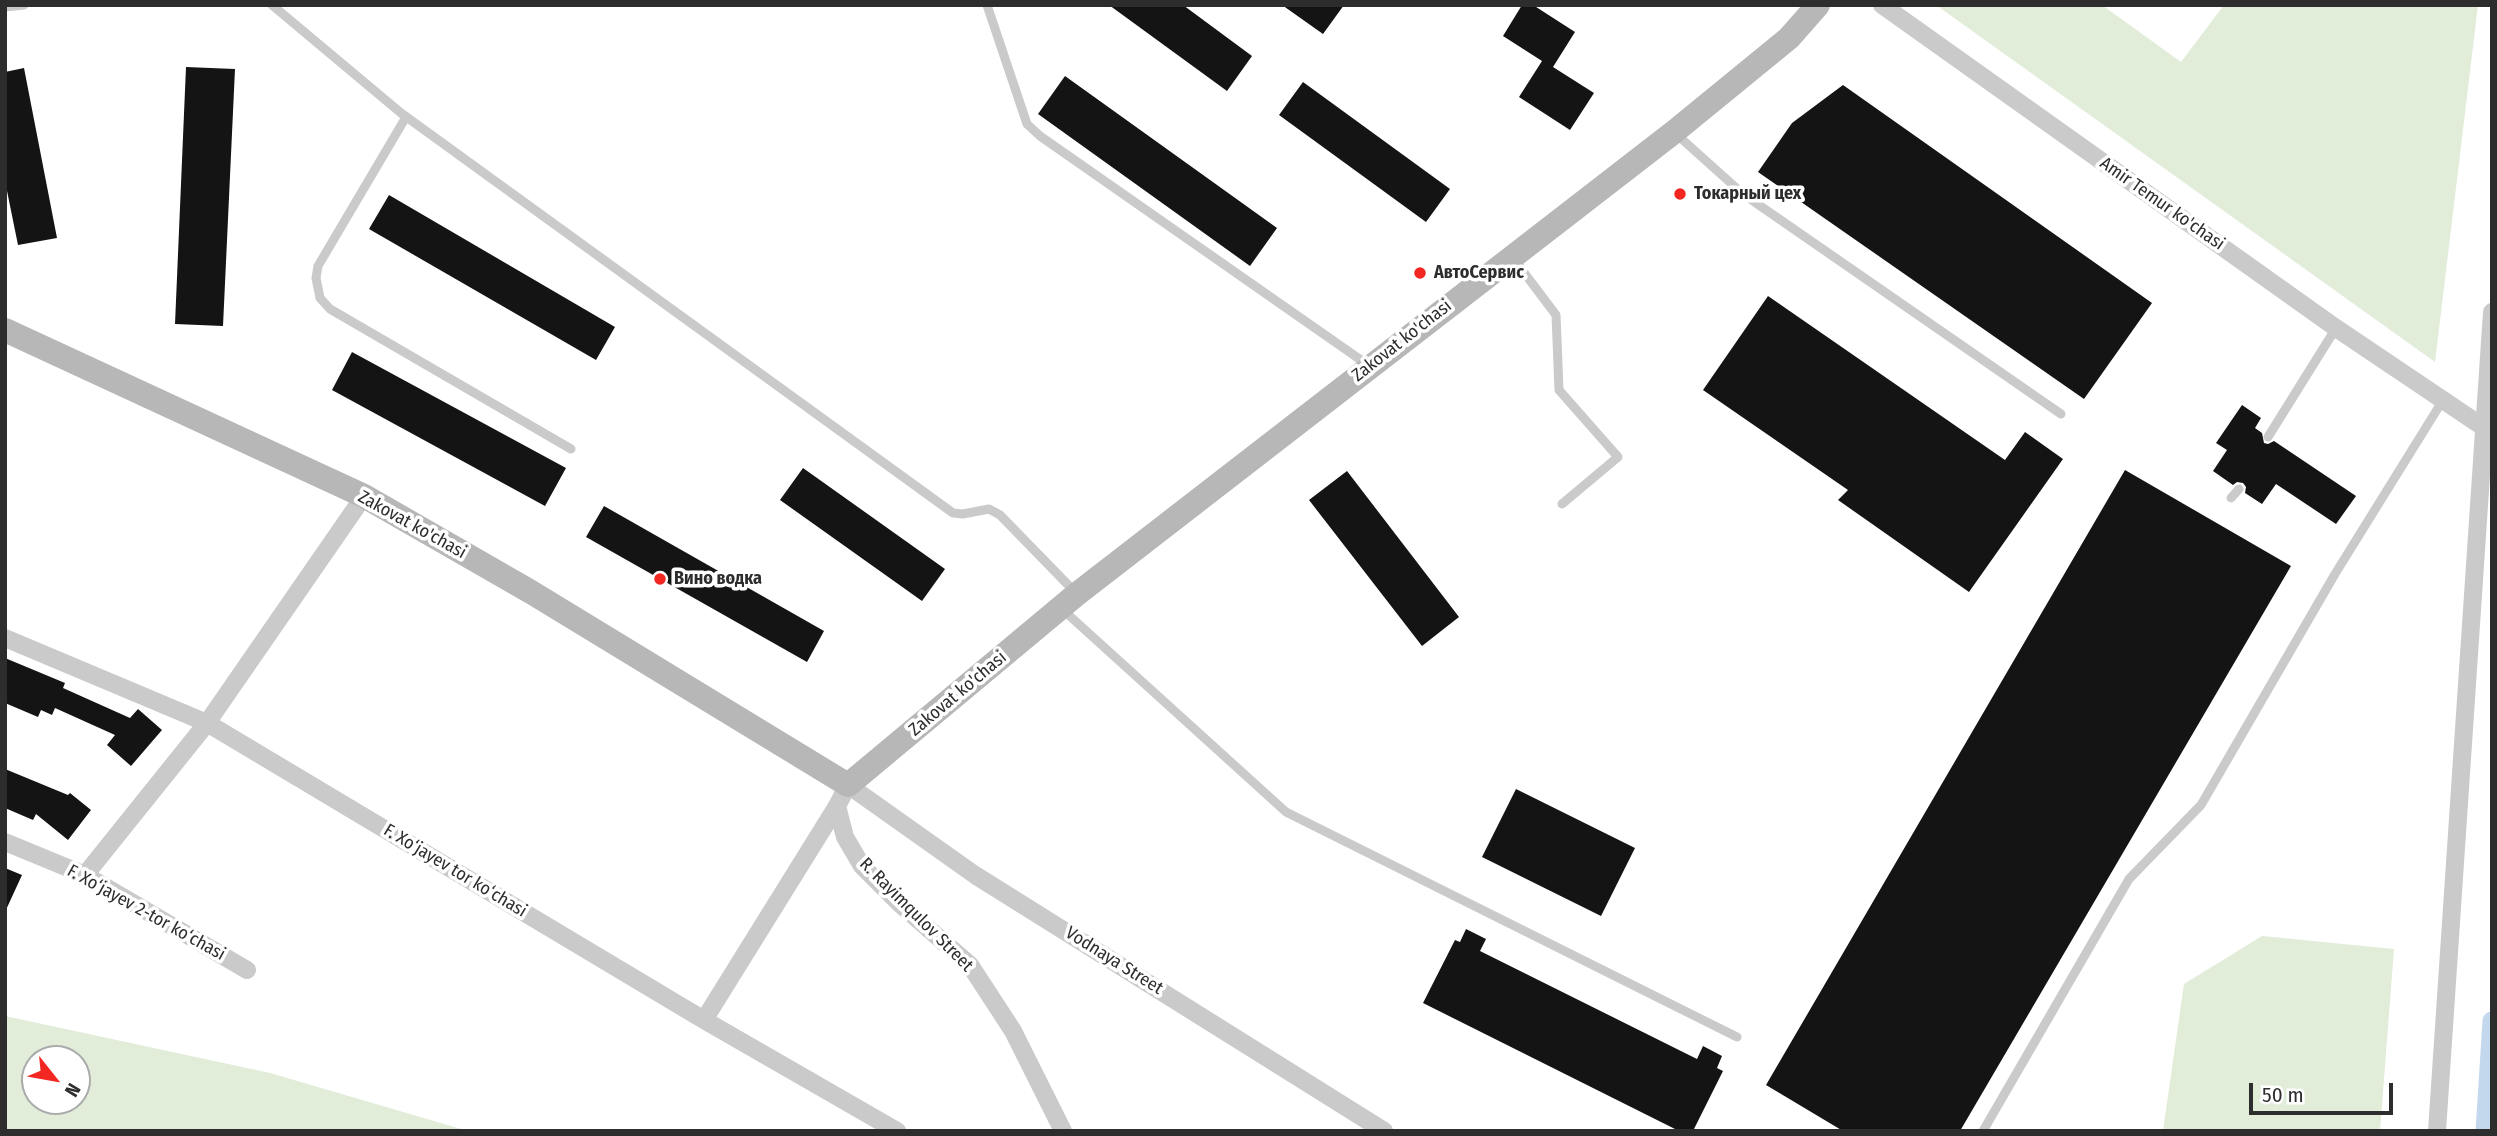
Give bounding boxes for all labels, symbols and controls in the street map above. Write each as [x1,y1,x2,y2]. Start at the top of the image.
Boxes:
street label: Amir Temur ko'chasi [2095,153,2229,255]
place label: Токарный цех [1694,183,1801,205]
marker: Токарный цех [1672,186,1688,202]
place label: АвтоСервис [1434,262,1524,284]
marker: АвтоСервис [1412,265,1428,281]
street label: Zakovat ko'chasi [1348,295,1456,387]
street label: Zakovat ko'chasi [354,486,470,564]
place label: Вино водка [674,568,762,590]
marker: Вино водка [652,571,668,587]
street label: Zakovat ko'chasi [905,647,1011,741]
street label: F. Xo‘jayev tor ko‘chasi [380,820,530,922]
street label: R. Rayimqulov Street [855,854,977,976]
street label: F. Xo‘jayev 2-tor ko‘chasi [63,861,229,965]
street label: Vodnaya Street [1061,922,1167,1000]
north arrow [21,1045,91,1115]
scale bar [2252,1070,2396,1114]
text: N [60,1079,86,1101]
text: 50 m [2262,1082,2304,1108]

